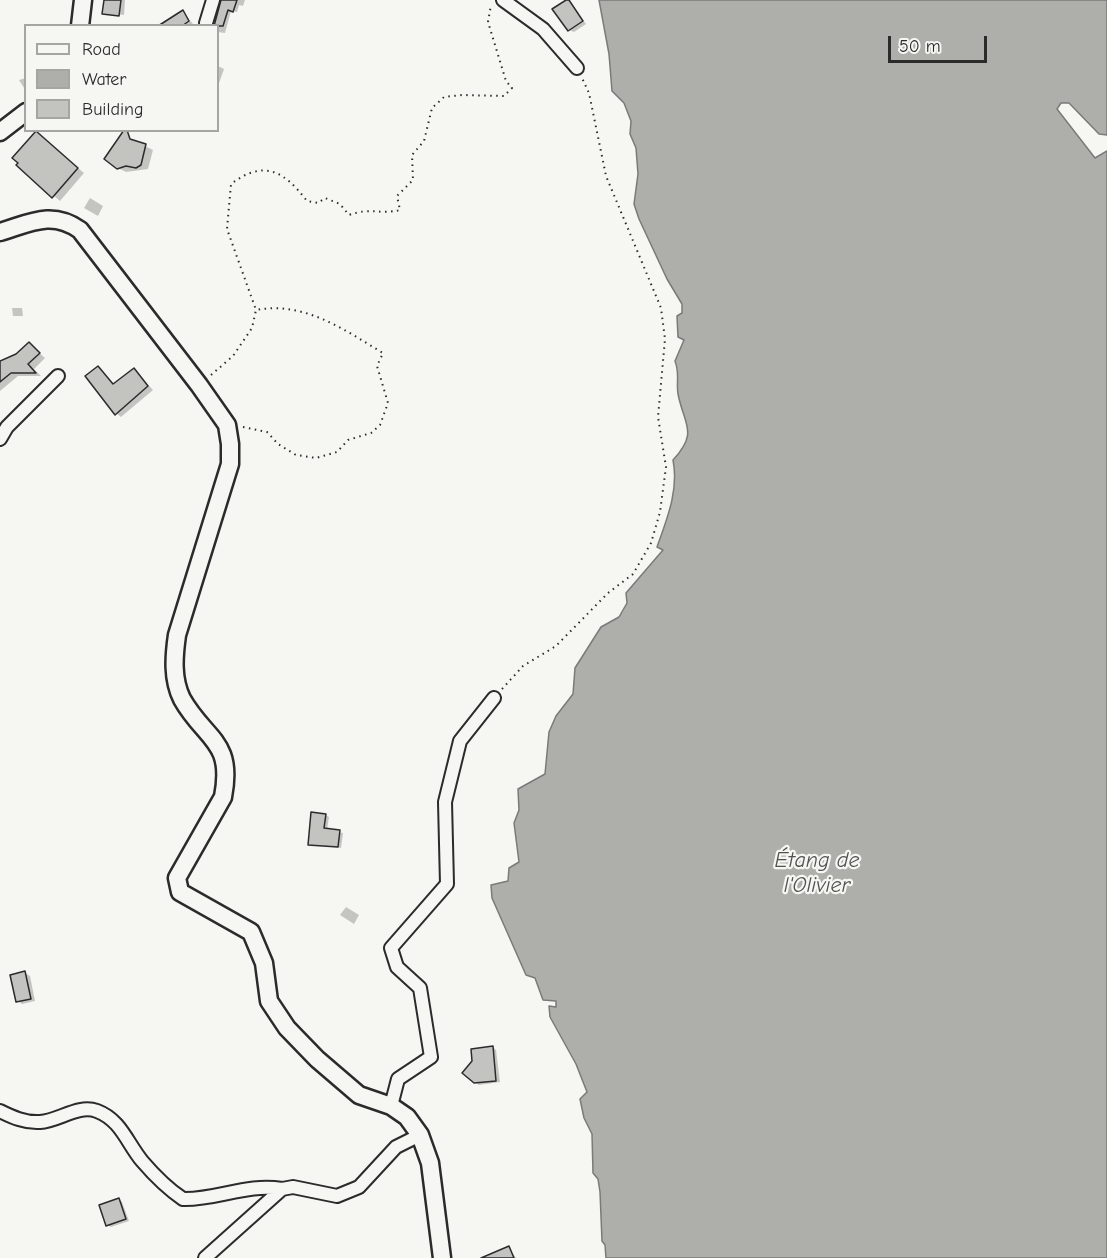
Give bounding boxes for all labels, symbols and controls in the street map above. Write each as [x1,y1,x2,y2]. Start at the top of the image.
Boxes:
legend [24,24,219,132]
scale bar [891,24,990,62]
text: 50 m [899,36,941,57]
text: Road [82,39,121,60]
text: Water [82,69,126,90]
text: Building [82,99,144,120]
water label: Étang de l'Olivier [775,848,859,900]

